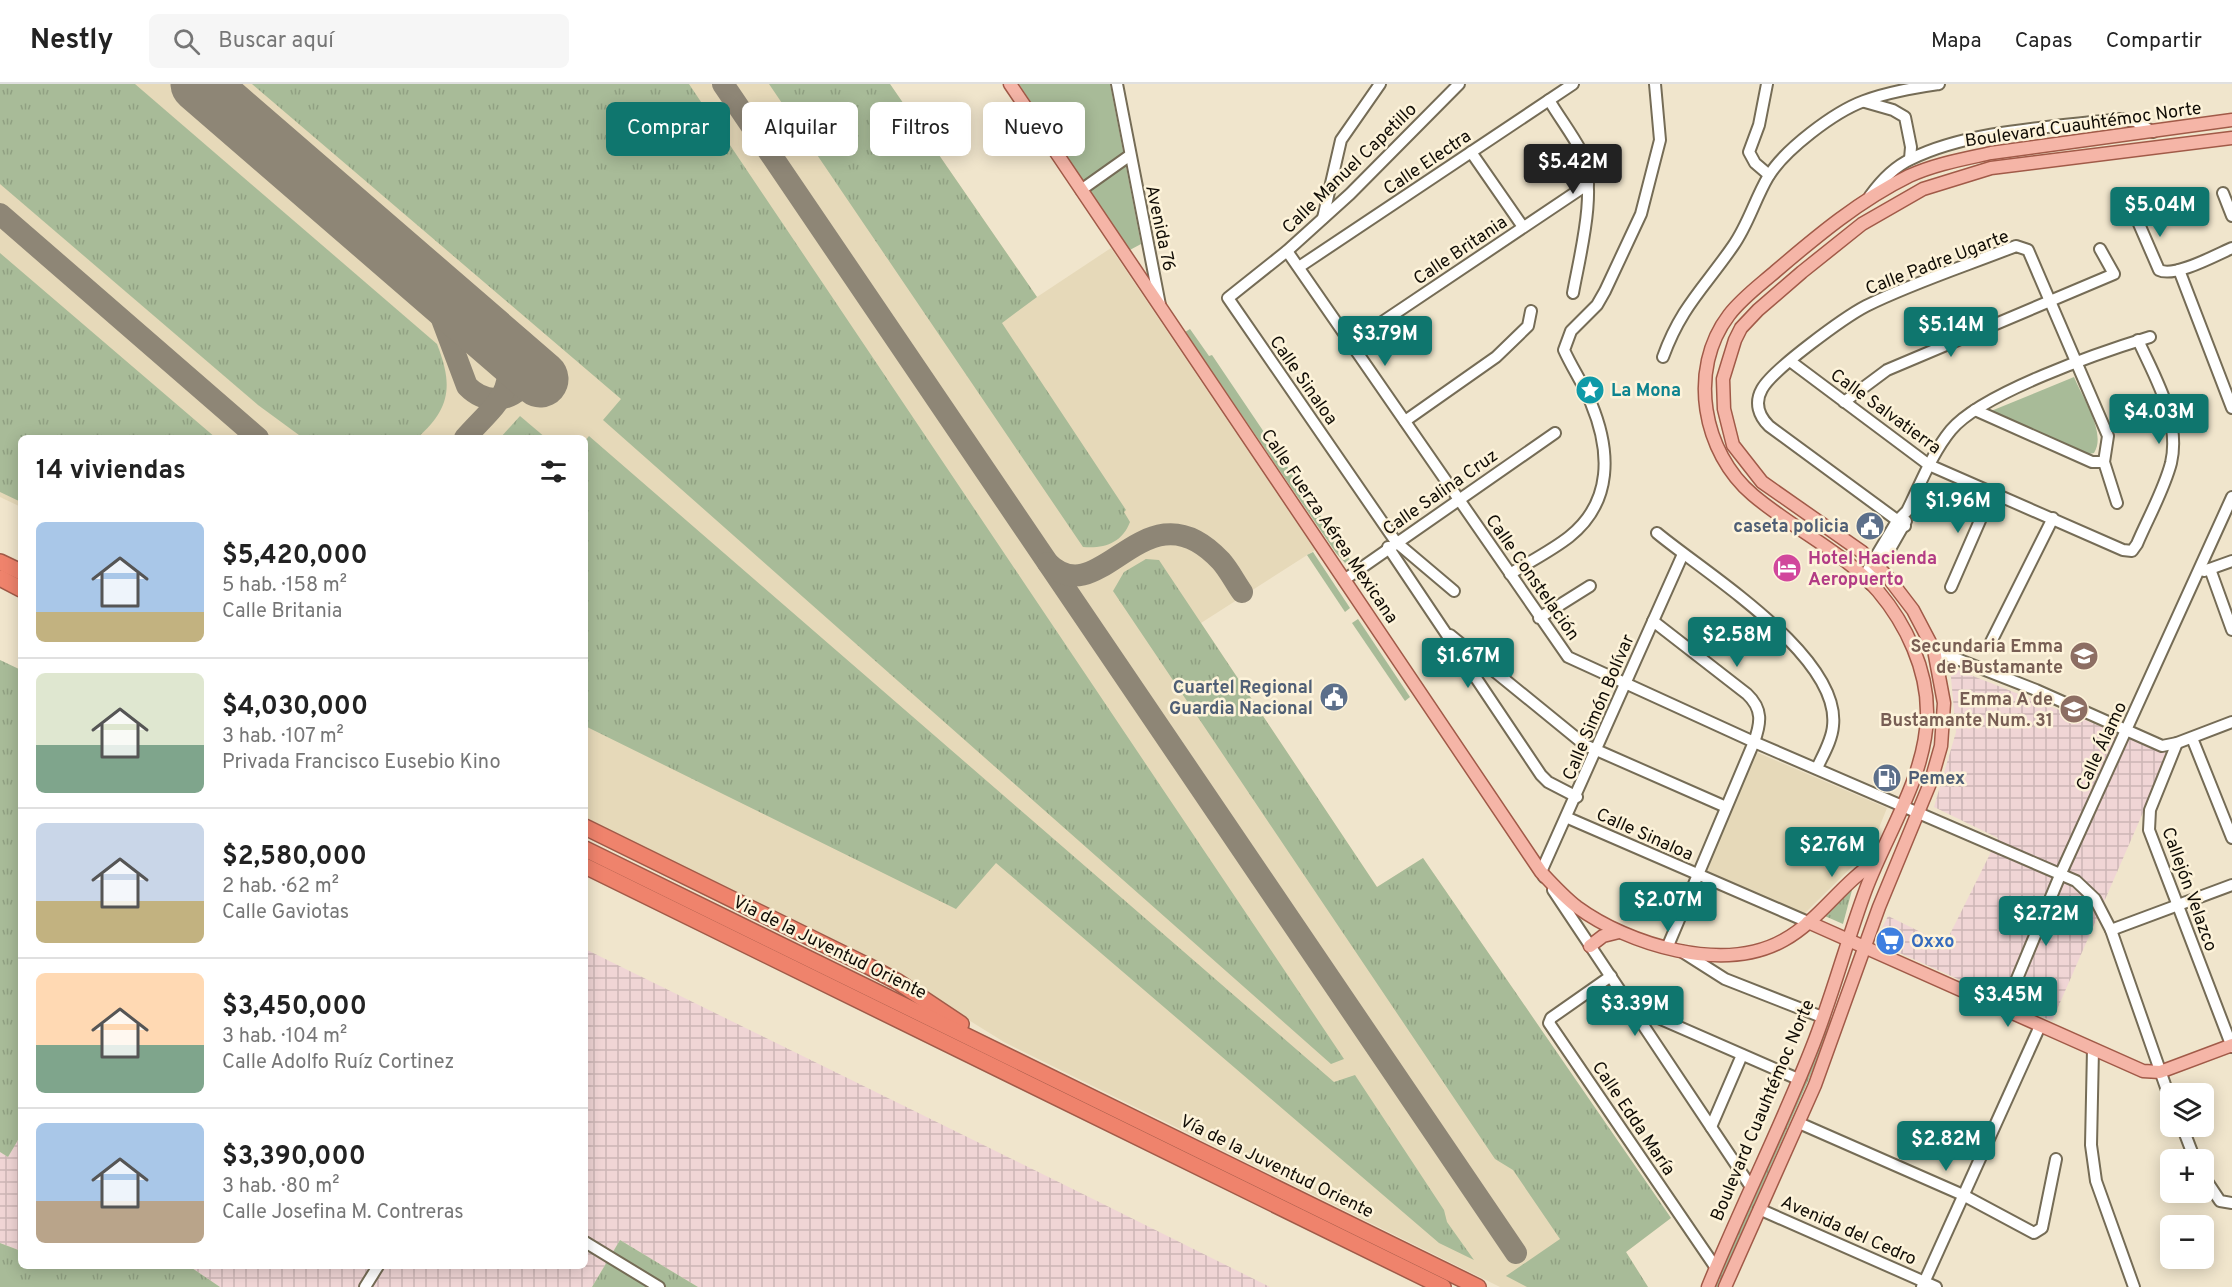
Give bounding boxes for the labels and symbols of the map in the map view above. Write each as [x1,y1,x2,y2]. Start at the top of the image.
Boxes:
street label: Boulevard Cuauhtémoc Norte [1963,97,2203,153]
street label: Calle Manuel Capetillo [1278,99,1422,239]
street label: Calle Electra [1380,125,1476,201]
pin: $5.42M [1524,144,1622,195]
street label: Avenida 76 [1139,183,1180,273]
pin: $5.04M [2111,187,2209,238]
street label: Calle Britania [1410,211,1512,291]
street label: Calle Padre Ugarte [1863,225,2012,301]
pin: $5.14M [1902,307,2000,358]
pin: $3.79M [1336,316,1434,367]
street label: Calle Sinaloa [1264,332,1342,430]
street label: Calle Salvatierra [1825,364,1945,460]
place icon: La Mona [1574,374,1606,406]
place label: La Mona [1611,380,1681,403]
pin: $4.03M [2110,394,2208,445]
street label: Calle Fuerza Aérea Mexicana [1255,425,1403,629]
street label: Calle Salina Cruz [1379,445,1503,542]
pin: $1.96M [1909,483,2007,534]
street label: Calle Constelación [1480,510,1584,646]
public building icon: caseta policia [1854,510,1886,542]
place label: caseta policia [1733,516,1849,539]
place label: Hotel Hacienda Aeropuerto [1808,548,1937,592]
hotel icon: Hotel Hacienda Aeropuerto [1771,552,1803,584]
pin: $2.58M [1688,617,1786,668]
street label: Calle Simón Bolívar [1558,631,1641,784]
place label: Secundaria Emma de Bustamante [1910,636,2063,680]
pin: $1.67M [1419,638,1517,689]
school or university icon: Secundaria Emma de Bustamante [2068,640,2100,672]
place label: Cuartel Regional Guardia Nacional [1169,677,1313,721]
public building icon: Cuartel Regional Guardia Nacional [1318,681,1350,713]
place label: Emma A de Bustamante Num. 31 [1880,689,2053,733]
school or university icon: Emma A de Bustamante Num. 31 [2058,693,2090,725]
street label: Calle Álamo [2070,697,2133,795]
fuel station icon: Pemex [1871,762,1903,794]
place label: Pemex [1908,768,1965,791]
street label: Calle Sinaloa [1592,804,1697,867]
street label: Callejón Velazco [2155,824,2222,955]
pin: $2.76M [1783,827,1881,878]
pin: $2.07M [1619,882,1717,933]
street label: Via de la Juventud Oriente [729,891,930,1005]
pin: $2.72M [1997,896,2095,947]
supermarket icon: Oxxo [1874,925,1906,957]
place label: Oxxo [1911,931,1954,954]
pin: $3.45M [1959,977,2057,1028]
pin: $3.39M [1586,986,1684,1037]
street label: Boulevard Cuauhtémoc Norte [1706,996,1821,1225]
street label: Calle Edda María [1586,1057,1680,1180]
street label: Vía de la Juventud Oriente [1176,1110,1377,1224]
pin: $2.82M [1897,1121,1995,1172]
street label: Avenida del Cedro [1777,1191,1920,1272]

